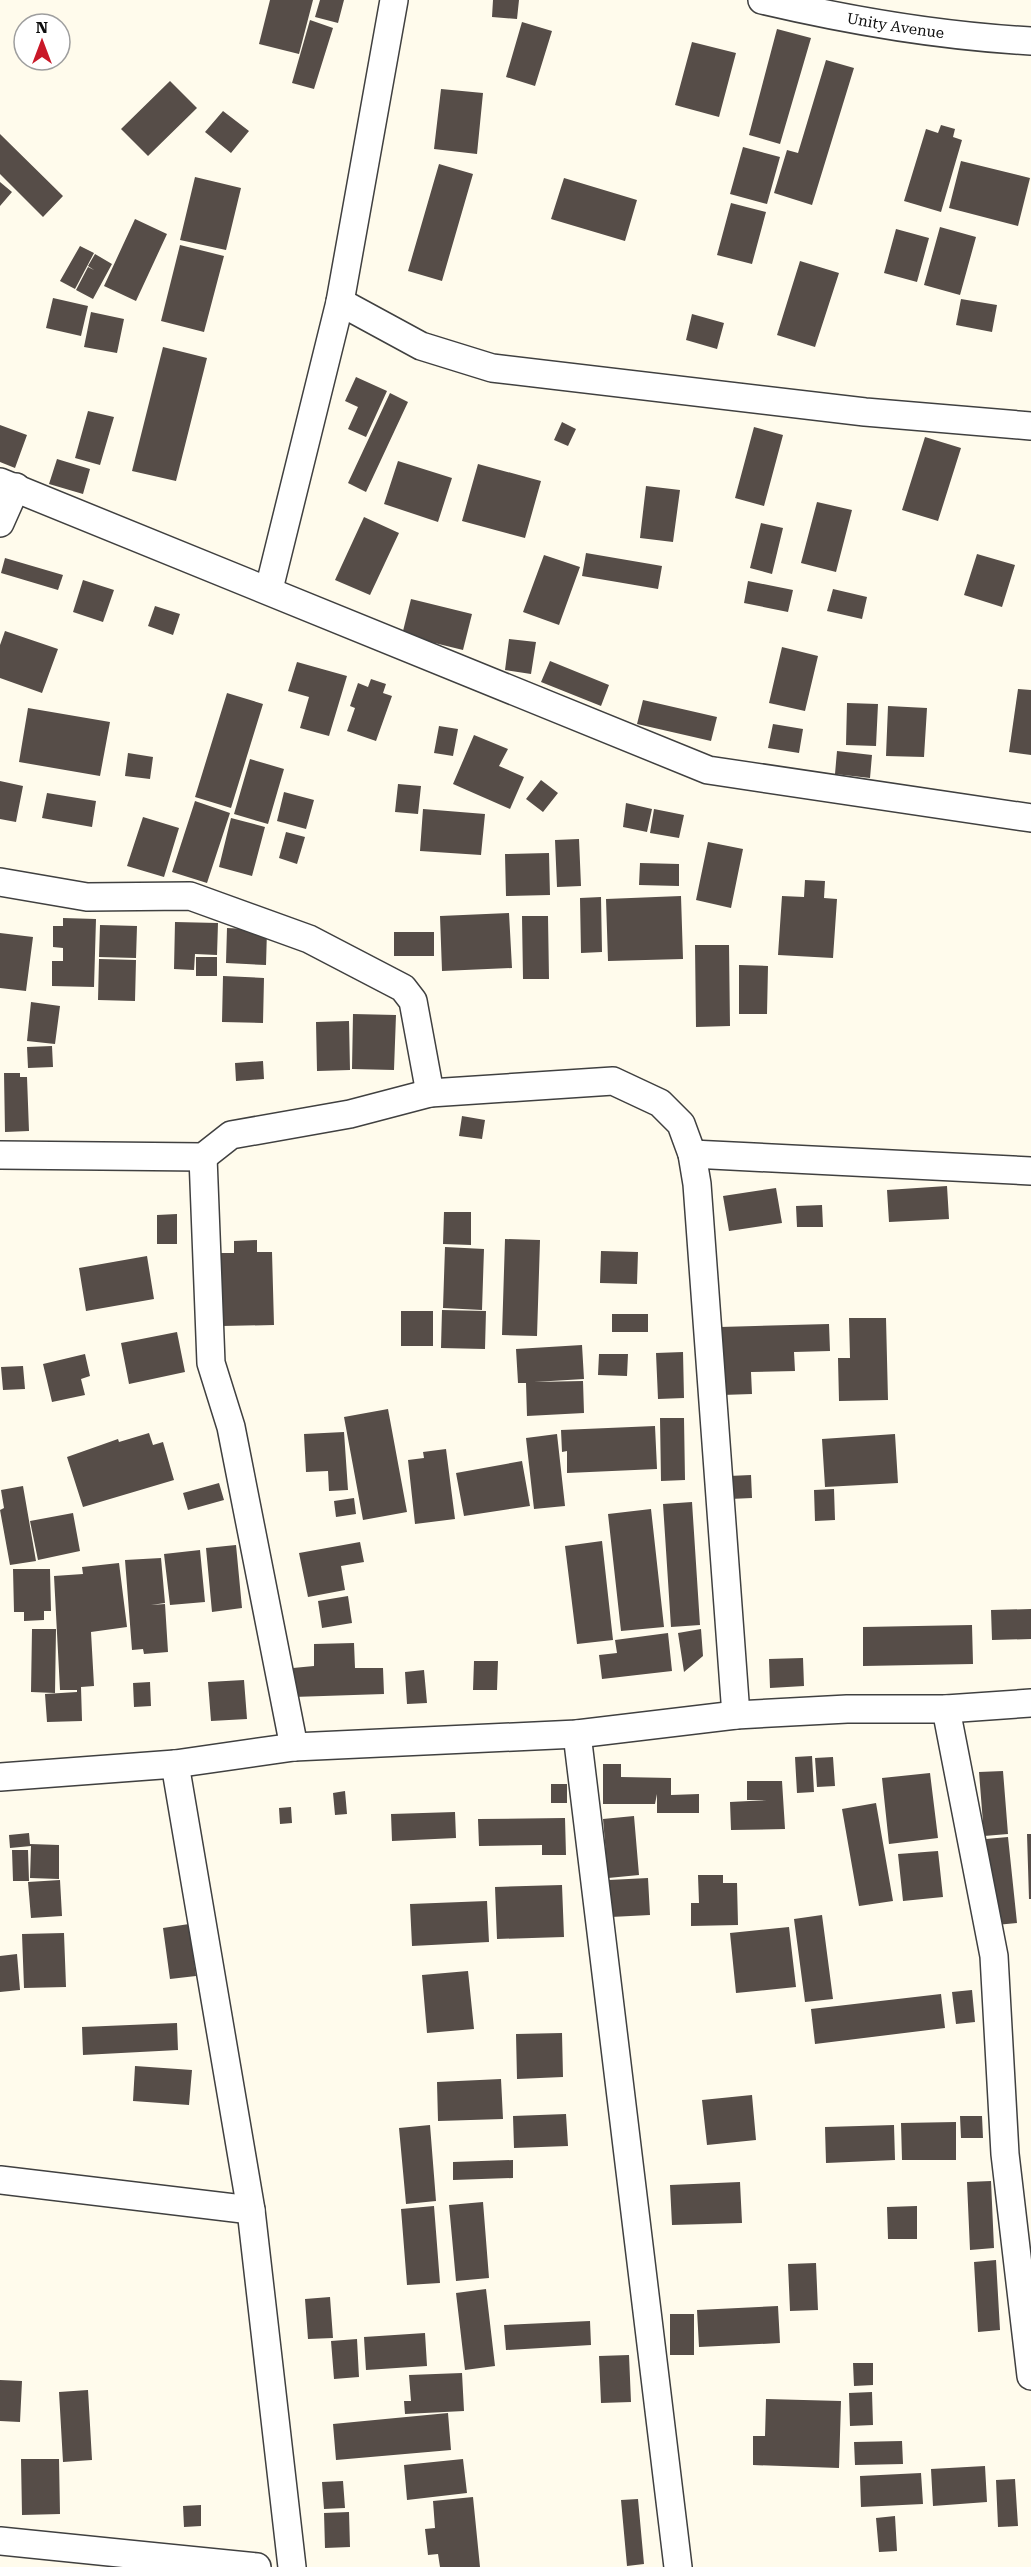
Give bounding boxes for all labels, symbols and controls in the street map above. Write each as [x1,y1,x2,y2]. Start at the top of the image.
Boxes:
street label: Unity Avenue [845,9,945,42]
north arrow [12,12,72,72]
text: N [36,18,48,37]

